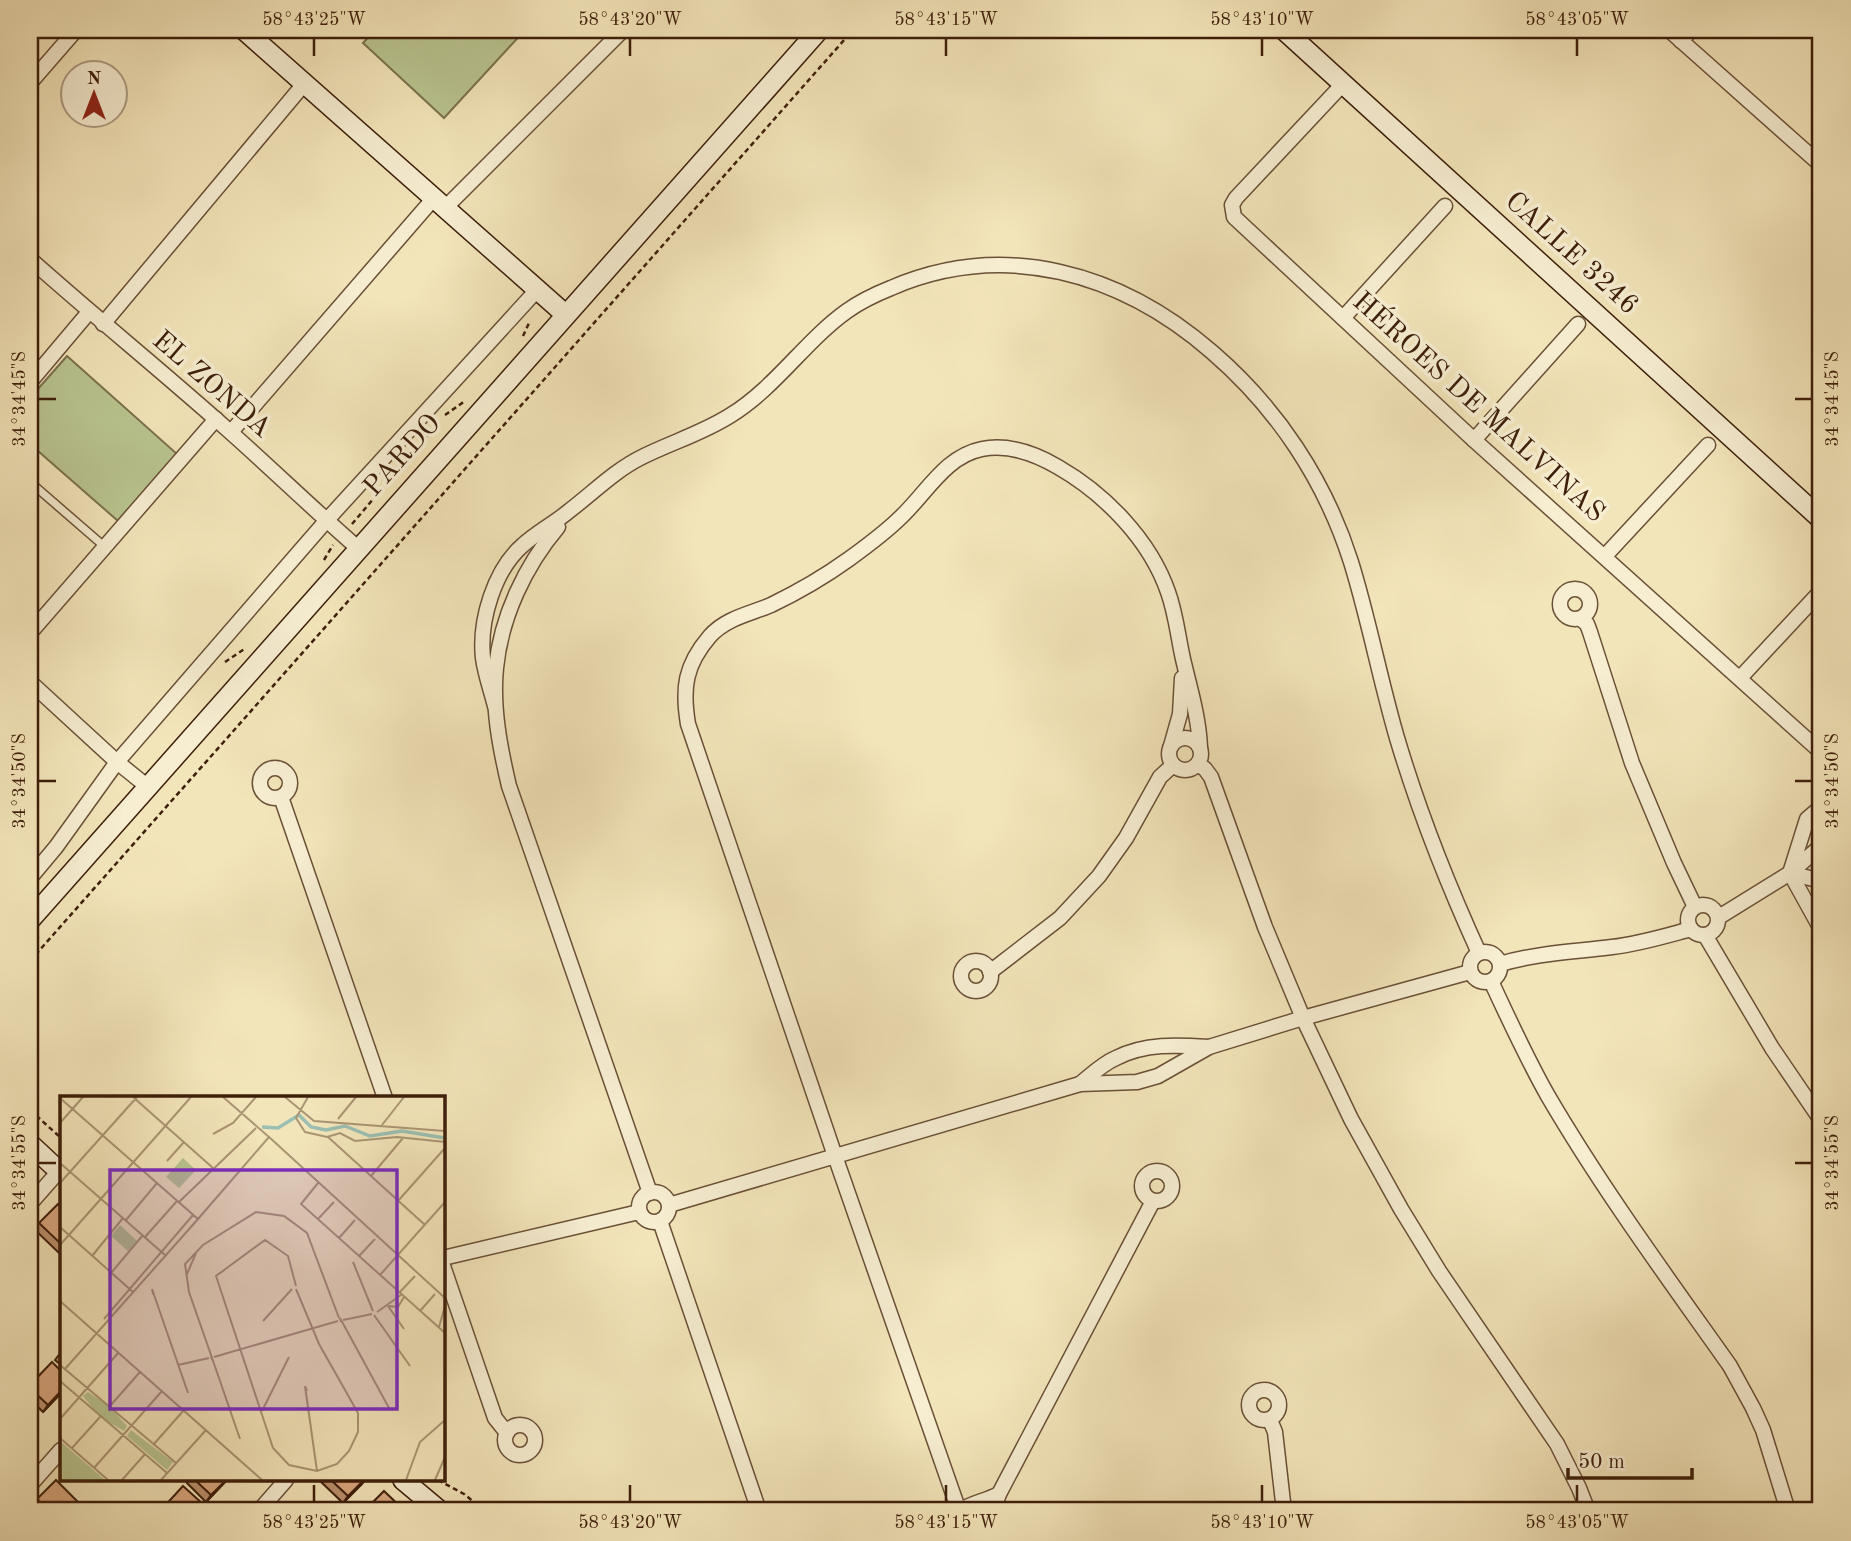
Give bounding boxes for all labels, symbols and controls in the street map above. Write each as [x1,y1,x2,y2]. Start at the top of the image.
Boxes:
text: 58°43'25"W [262,11,366,29]
text: 58°43'20"W [578,11,682,29]
text: 58°43'15"W [894,11,998,29]
text: 58°43'10"W [1210,11,1314,29]
text: 58°43'05"W [1525,11,1629,29]
north arrow [60,60,130,130]
text: N [87,70,102,89]
street label: CALLE 3246 [1499,187,1643,321]
street label: HÉROES DE MALVINAS [1347,284,1613,528]
street label: EL ZONDA [146,326,276,444]
text: 34°34'45"S [11,351,29,447]
text: 34°34'45"S [1824,351,1842,447]
street label: PARDO [359,410,447,502]
text: 34°34'50"S [11,733,29,829]
text: 34°34'50"S [1824,733,1842,829]
inset map [60,1096,444,1482]
text: 34°34'55"S [11,1115,29,1211]
text: 34°34'55"S [1824,1115,1842,1211]
scale bar [1568,1436,1692,1480]
text: 50 m [1578,1452,1625,1473]
text: 58°43'25"W [262,1514,366,1532]
text: 58°43'20"W [578,1514,682,1532]
text: 58°43'15"W [894,1514,998,1532]
text: 58°43'10"W [1210,1514,1314,1532]
text: 58°43'05"W [1525,1514,1629,1532]

